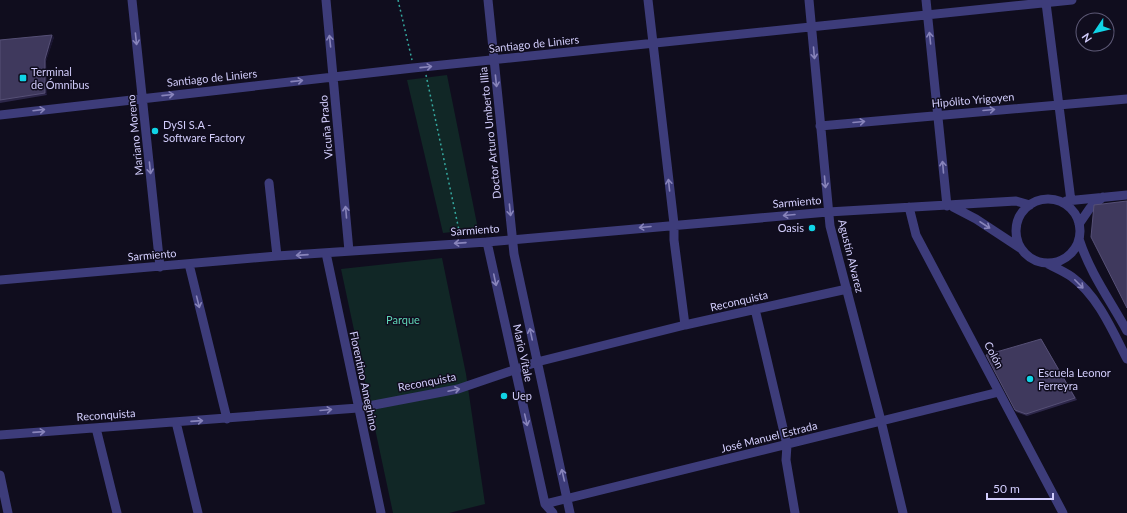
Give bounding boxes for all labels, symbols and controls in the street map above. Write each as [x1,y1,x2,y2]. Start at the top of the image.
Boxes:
north arrow [1075,12,1115,52]
text: N [1079,31,1094,45]
one-way arrow [133,32,140,45]
street label: Santiago de Liniers [488,32,580,55]
one-way arrow [926,32,934,45]
one-way arrow [326,35,334,48]
one-way arrow [810,46,818,59]
one-way arrow [419,63,432,70]
place label: Terminal de Ómnibus [31,65,90,91]
street label: Santiago de Liniers [166,66,258,89]
street label: Doctor Arturo Umberto Illia [476,66,503,200]
marker: Terminal de Ómnibus [18,73,28,83]
one-way arrow [493,74,500,87]
one-way arrow [290,77,303,85]
street label: Hipólito Yrigoyen [931,89,1015,110]
one-way arrow [161,92,174,99]
street label: Mariano Moreno [124,94,145,176]
street label: Vicuña Prado [316,95,335,160]
one-way arrow [32,106,45,114]
one-way arrow [982,107,995,114]
place label: DySI S.A - Software Factory [163,118,245,144]
one-way arrow [852,119,865,126]
marker: DySI S.A - Software Factory [150,126,160,136]
one-way arrow [146,161,154,174]
one-way arrow [940,161,947,174]
one-way arrow [822,175,829,188]
one-way arrow [665,179,673,192]
street label: Sarmiento [772,193,822,210]
one-way arrow [506,203,513,216]
one-way arrow [342,206,350,219]
one-way arrow [783,211,796,218]
street label: Agustín Alvarez [836,218,867,294]
street label: Sarmiento [450,221,500,238]
place label: Oasis [778,221,804,234]
one-way arrow [979,221,990,229]
one-way arrow [639,223,652,230]
marker: Oasis [807,223,817,233]
one-way arrow [454,240,467,247]
street label: Sarmiento [127,246,177,263]
one-way arrow [296,251,309,258]
one-way arrow [491,273,499,286]
one-way arrow [1074,279,1084,289]
street label: Reconquista [709,288,769,313]
one-way arrow [195,295,203,308]
park label: Parque [386,313,420,326]
street label: Mario Vitale [511,323,536,383]
one-way arrow [527,328,535,341]
street label: Florentino Ameghino [348,330,381,432]
street label: Colón [982,339,1007,370]
place label: Escuela Leonor Ferreyra [1038,366,1111,392]
street label: Reconquista [397,370,457,394]
marker: Escuela Leonor Ferreyra [1025,374,1035,384]
one-way arrow [447,385,460,393]
place label: Uep [512,389,532,402]
marker: Uep [499,391,509,401]
street label: Reconquista [76,406,136,423]
one-way arrow [319,407,332,414]
one-way arrow [522,414,530,427]
one-way arrow [190,417,203,424]
street label: José Manuel Estrada [719,418,819,455]
one-way arrow [32,428,45,436]
one-way arrow [558,469,566,482]
scale bar [987,475,1053,501]
text: 50 m [993,481,1020,496]

